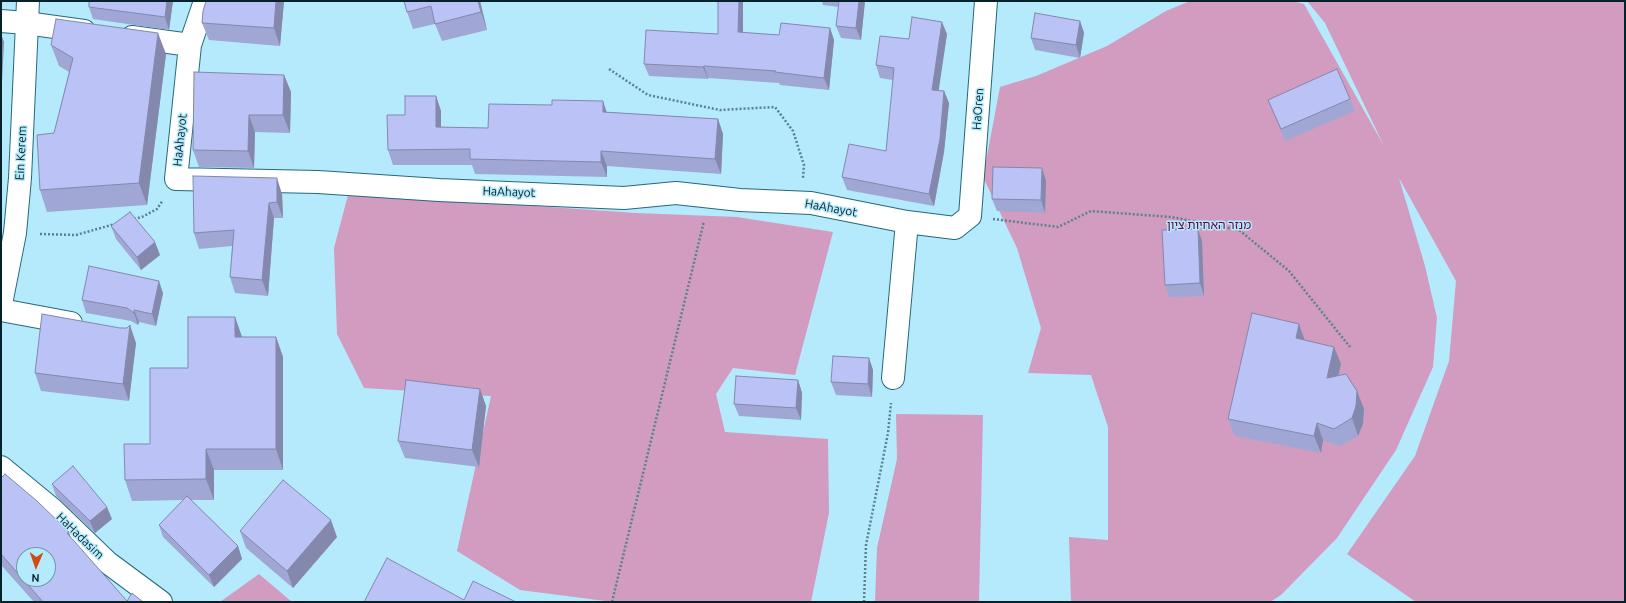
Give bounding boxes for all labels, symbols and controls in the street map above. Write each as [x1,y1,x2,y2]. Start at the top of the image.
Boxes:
street label: HaOren [969,88,987,130]
street label: HaAhayot [170,113,190,167]
street label: Ein Kerem [12,125,30,181]
street label: HaAhayot [482,184,536,200]
street label: HaAhayot [804,196,858,220]
park label: מנזר האחיות ציון [1167,218,1251,232]
street label: HaHadasim [53,510,107,562]
north arrow [16,547,56,587]
text: N [31,572,40,584]

